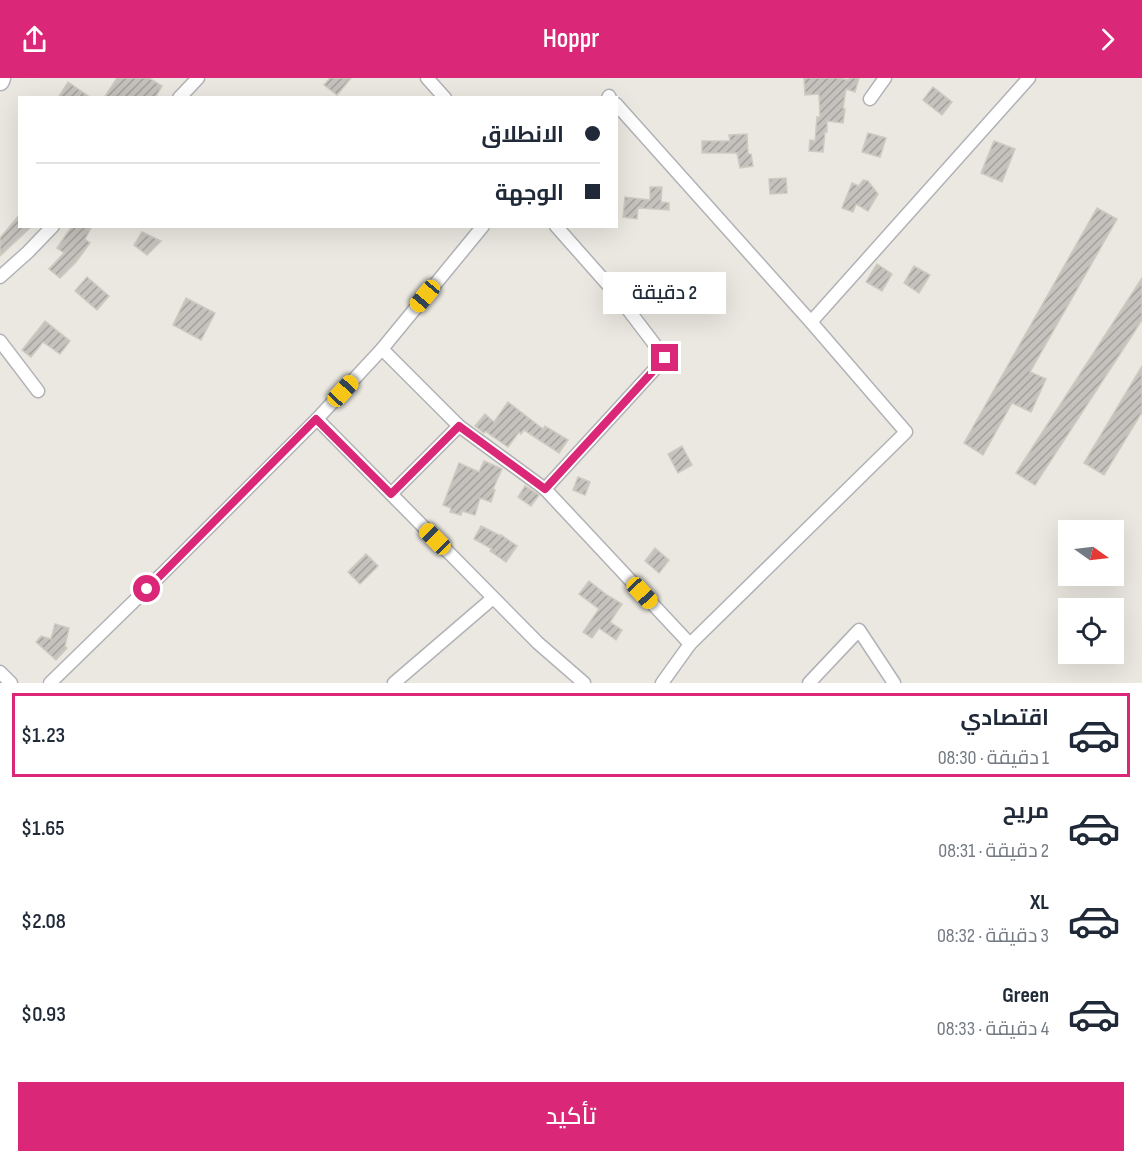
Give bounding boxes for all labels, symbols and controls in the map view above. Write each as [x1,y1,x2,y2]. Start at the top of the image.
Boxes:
icon: share [18,23,51,56]
text: Hoppr [543,23,599,55]
icon: forward [1091,23,1124,56]
text: الانطلاق [481,122,564,149]
text: الوجهة [495,180,564,207]
callout: 2 دقيقة [604,271,726,313]
car [407,276,443,316]
text: 2 دقيقة [632,281,697,305]
route end [651,344,678,371]
car [324,372,362,410]
car [416,520,454,558]
north arrow [1058,520,1124,586]
map controls [1058,520,1124,664]
car [623,574,661,612]
route start [133,575,160,602]
button: locate [1058,598,1124,664]
text: اقتصادي [960,705,1049,732]
icon: car [1067,708,1121,762]
text: $1.23 [21,722,65,749]
text: 1 دقيقة · 08:30 [938,746,1049,770]
text: مريح [1003,798,1049,825]
icon: car [1067,801,1121,855]
text: $1.65 [21,815,65,842]
text: 2 دقيقة · 08:31 [938,839,1049,863]
text: XL [1030,889,1049,916]
icon: car [1067,894,1121,948]
text: $2.08 [21,908,66,935]
text: 3 دقيقة · 08:32 [937,924,1049,948]
text: Green [1002,982,1049,1009]
icon: car [1067,987,1121,1041]
text: $0.93 [21,1001,66,1028]
text: 4 دقيقة · 08:33 [937,1017,1049,1041]
button: تأكيد [18,1082,1124,1151]

